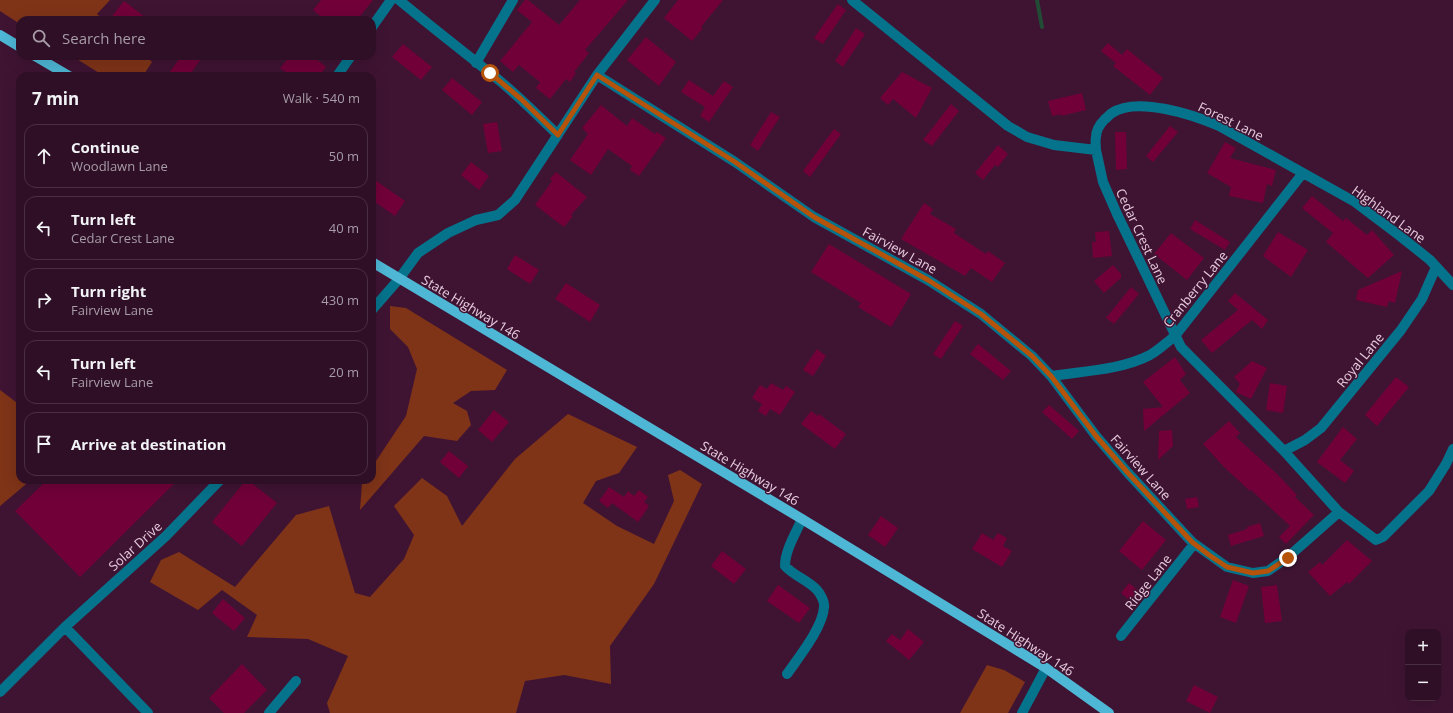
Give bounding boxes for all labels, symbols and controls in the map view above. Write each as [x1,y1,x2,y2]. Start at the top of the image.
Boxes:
search box [16,16,376,60]
icon: search [30,27,52,49]
text: Search here [62,28,146,48]
route start [481,64,499,82]
text: 7 min [32,87,79,110]
text: Walk · 540 m [283,89,360,107]
street label: Forest Lane [1195,97,1267,145]
text: Continue [71,137,139,157]
icon: ahead [33,145,55,167]
text: 50 m [329,147,359,165]
text: Woodlawn Lane [71,157,168,175]
street label: Highland Lane [1349,181,1429,247]
street label: Cedar Crest Lane [1112,185,1172,287]
text: Turn left [71,209,136,229]
icon: left [33,217,55,239]
text: 40 m [329,219,359,237]
street label: Fairview Lane [860,222,940,278]
text: Cedar Crest Lane [71,229,175,247]
street label: Cranberry Lane [1159,247,1231,331]
street label: State Highway 146 [418,271,524,343]
text: Turn right [71,281,146,301]
icon: right [33,289,55,311]
text: 430 m [321,291,359,309]
text: Fairview Lane [71,301,153,319]
street label: Royal Lane [1332,329,1388,391]
text: Turn left [71,353,136,373]
icon: left [33,361,55,383]
text: 20 m [329,363,359,381]
text: Fairview Lane [71,373,153,391]
street label: Fairview Lane [1107,430,1175,504]
icon: arrive [33,433,55,455]
text: Arrive at destination [71,434,226,454]
street label: State Highway 146 [697,437,803,509]
street label: Solar Drive [104,517,166,575]
route end [1279,549,1297,567]
street label: Ridge Lane [1121,550,1175,614]
street label: State Highway 146 [974,604,1078,680]
map controls [1405,629,1441,701]
button: + [1405,629,1441,665]
button: − [1405,665,1441,701]

